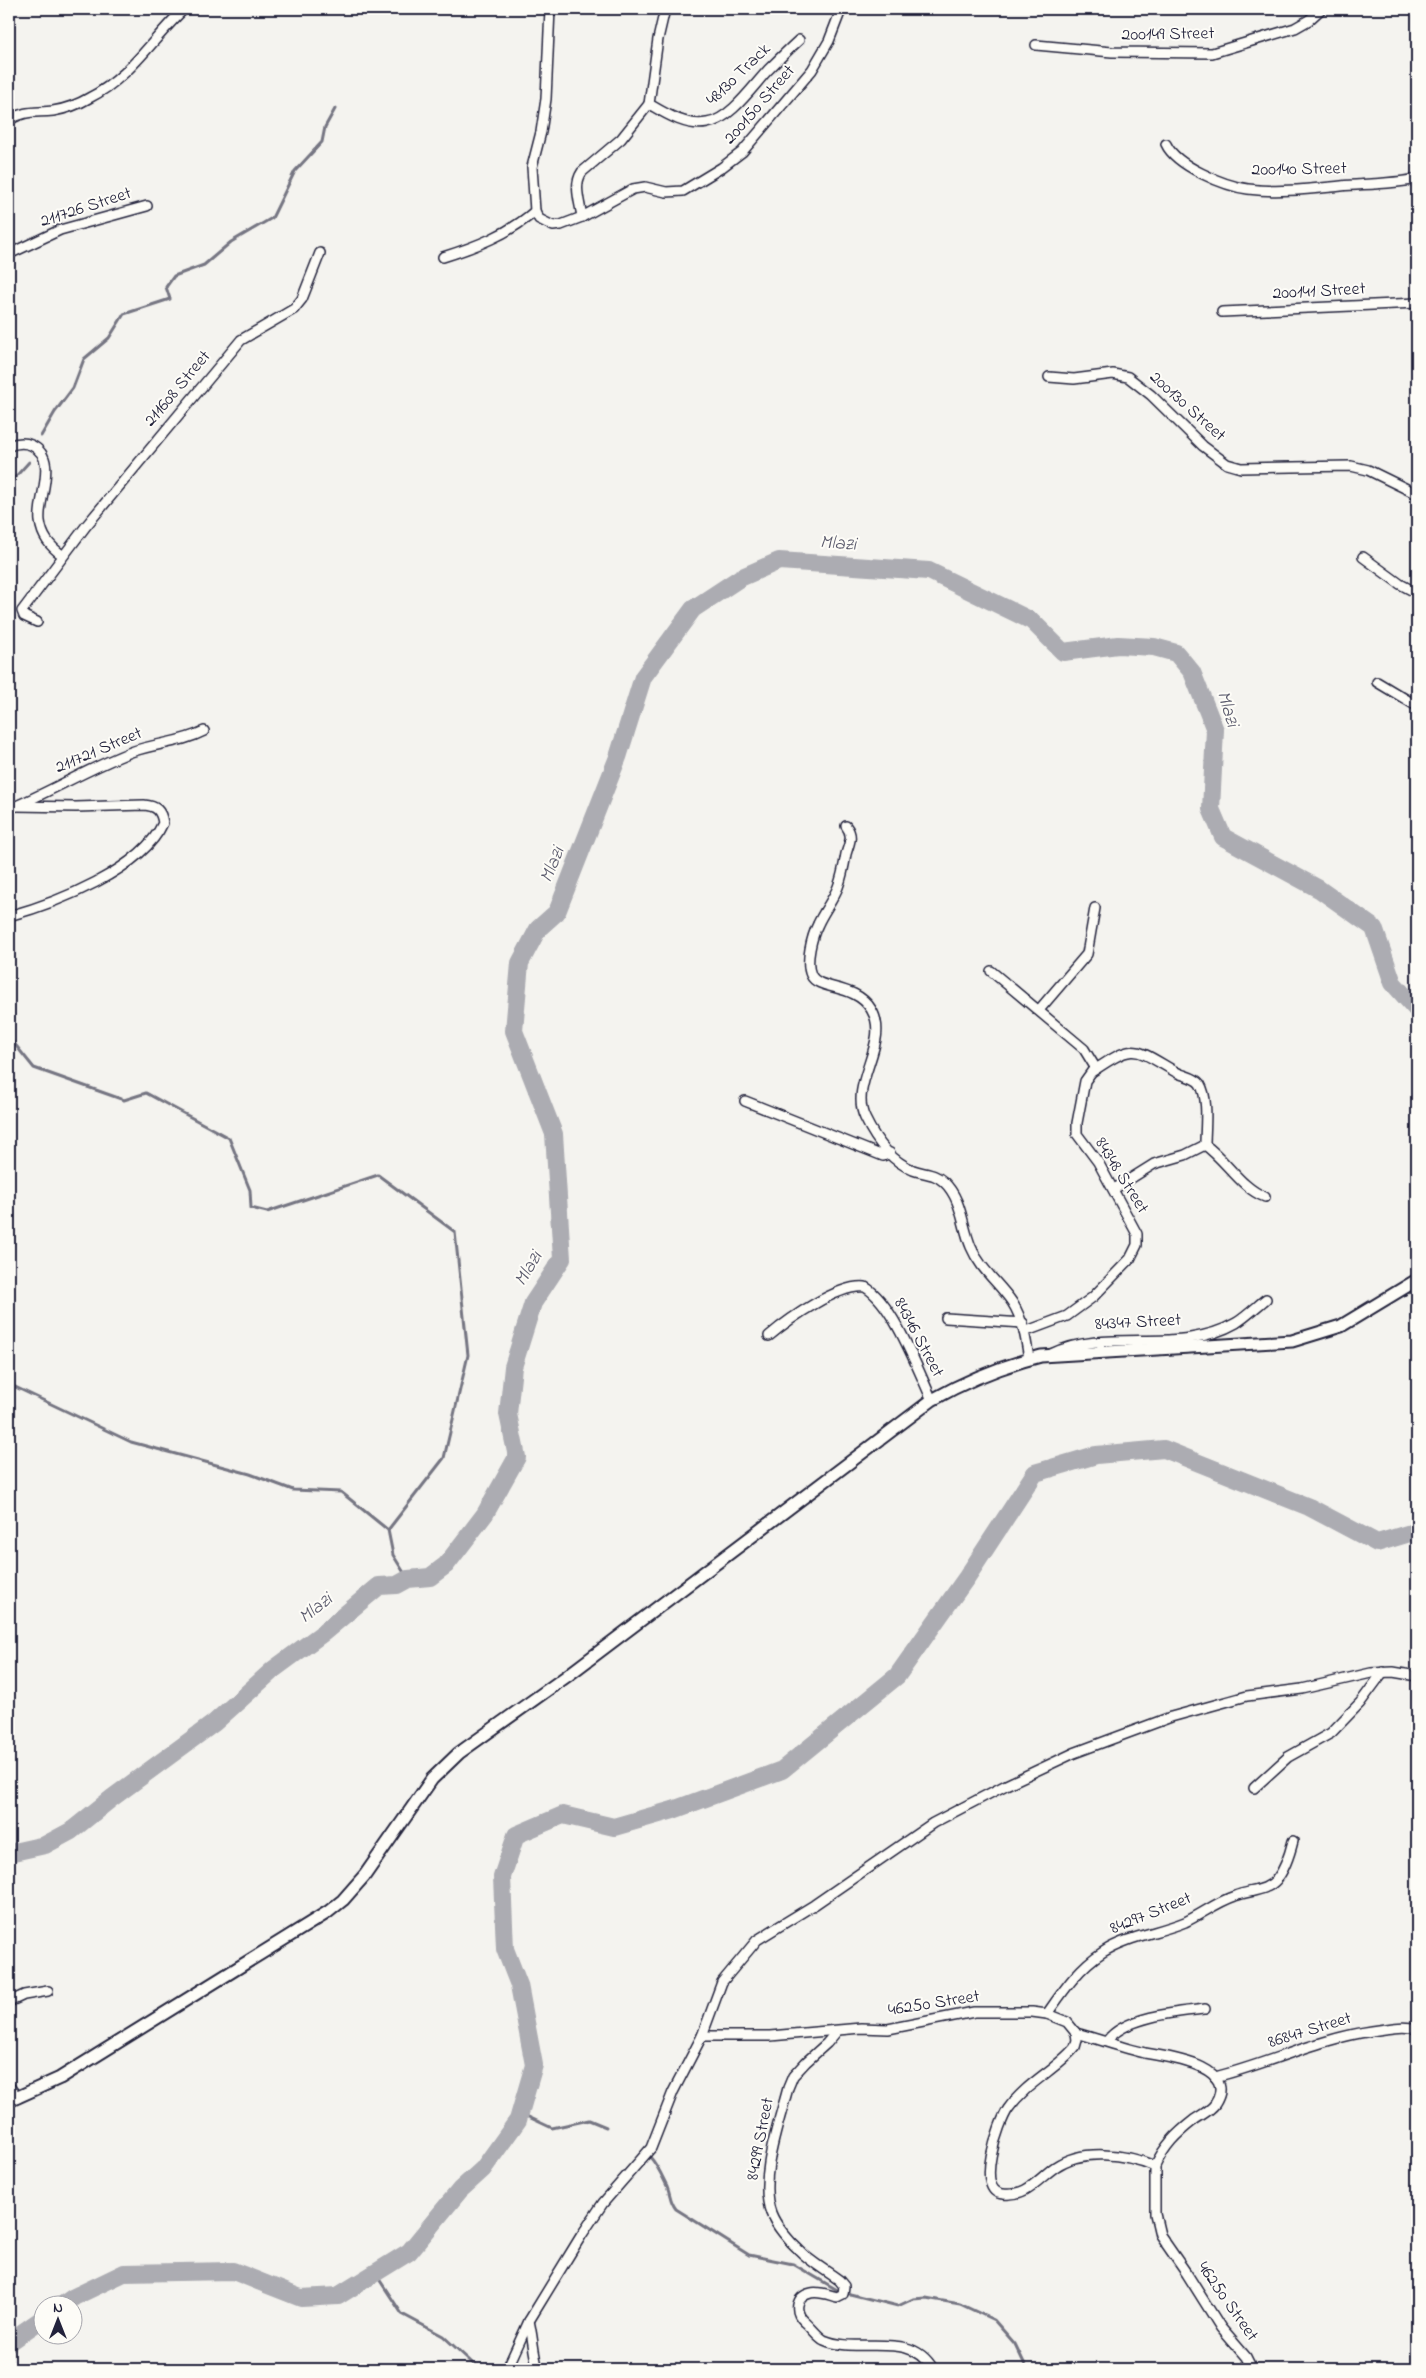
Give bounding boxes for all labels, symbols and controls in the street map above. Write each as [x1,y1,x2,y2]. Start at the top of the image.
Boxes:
street label: 200149 Street [1121,21,1215,49]
street label: 48130 Track [701,37,777,113]
street label: 200150 Street [718,59,802,151]
street label: 200140 Street [1251,156,1347,184]
street label: 211726 Street [37,181,135,235]
street label: 200141 Street [1272,277,1366,307]
street label: 211608 Street [138,345,218,433]
street label: 200130 Street [1143,365,1231,449]
water label: Mlazi [819,529,859,559]
water label: Mlazi [1209,688,1246,732]
street label: 211721 Street [51,721,147,781]
water label: Mlazi [534,842,573,887]
street label: 84348 Street [1087,1133,1155,1219]
water label: Mlazi [508,1245,551,1292]
street label: 84346 Street [886,1294,950,1382]
street label: 84347 Street [1094,1308,1182,1338]
water label: Mlazi [293,1586,340,1631]
street label: 84297 Street [1106,1886,1196,1942]
street label: 46250 Street [886,1984,982,2024]
street label: 86847 Street [1265,2006,1355,2056]
street label: 84299 Street [740,2095,782,2183]
street label: 46250 Street [1190,2257,1264,2347]
north arrow [32,2296,82,2346]
text: N [53,2298,63,2319]

